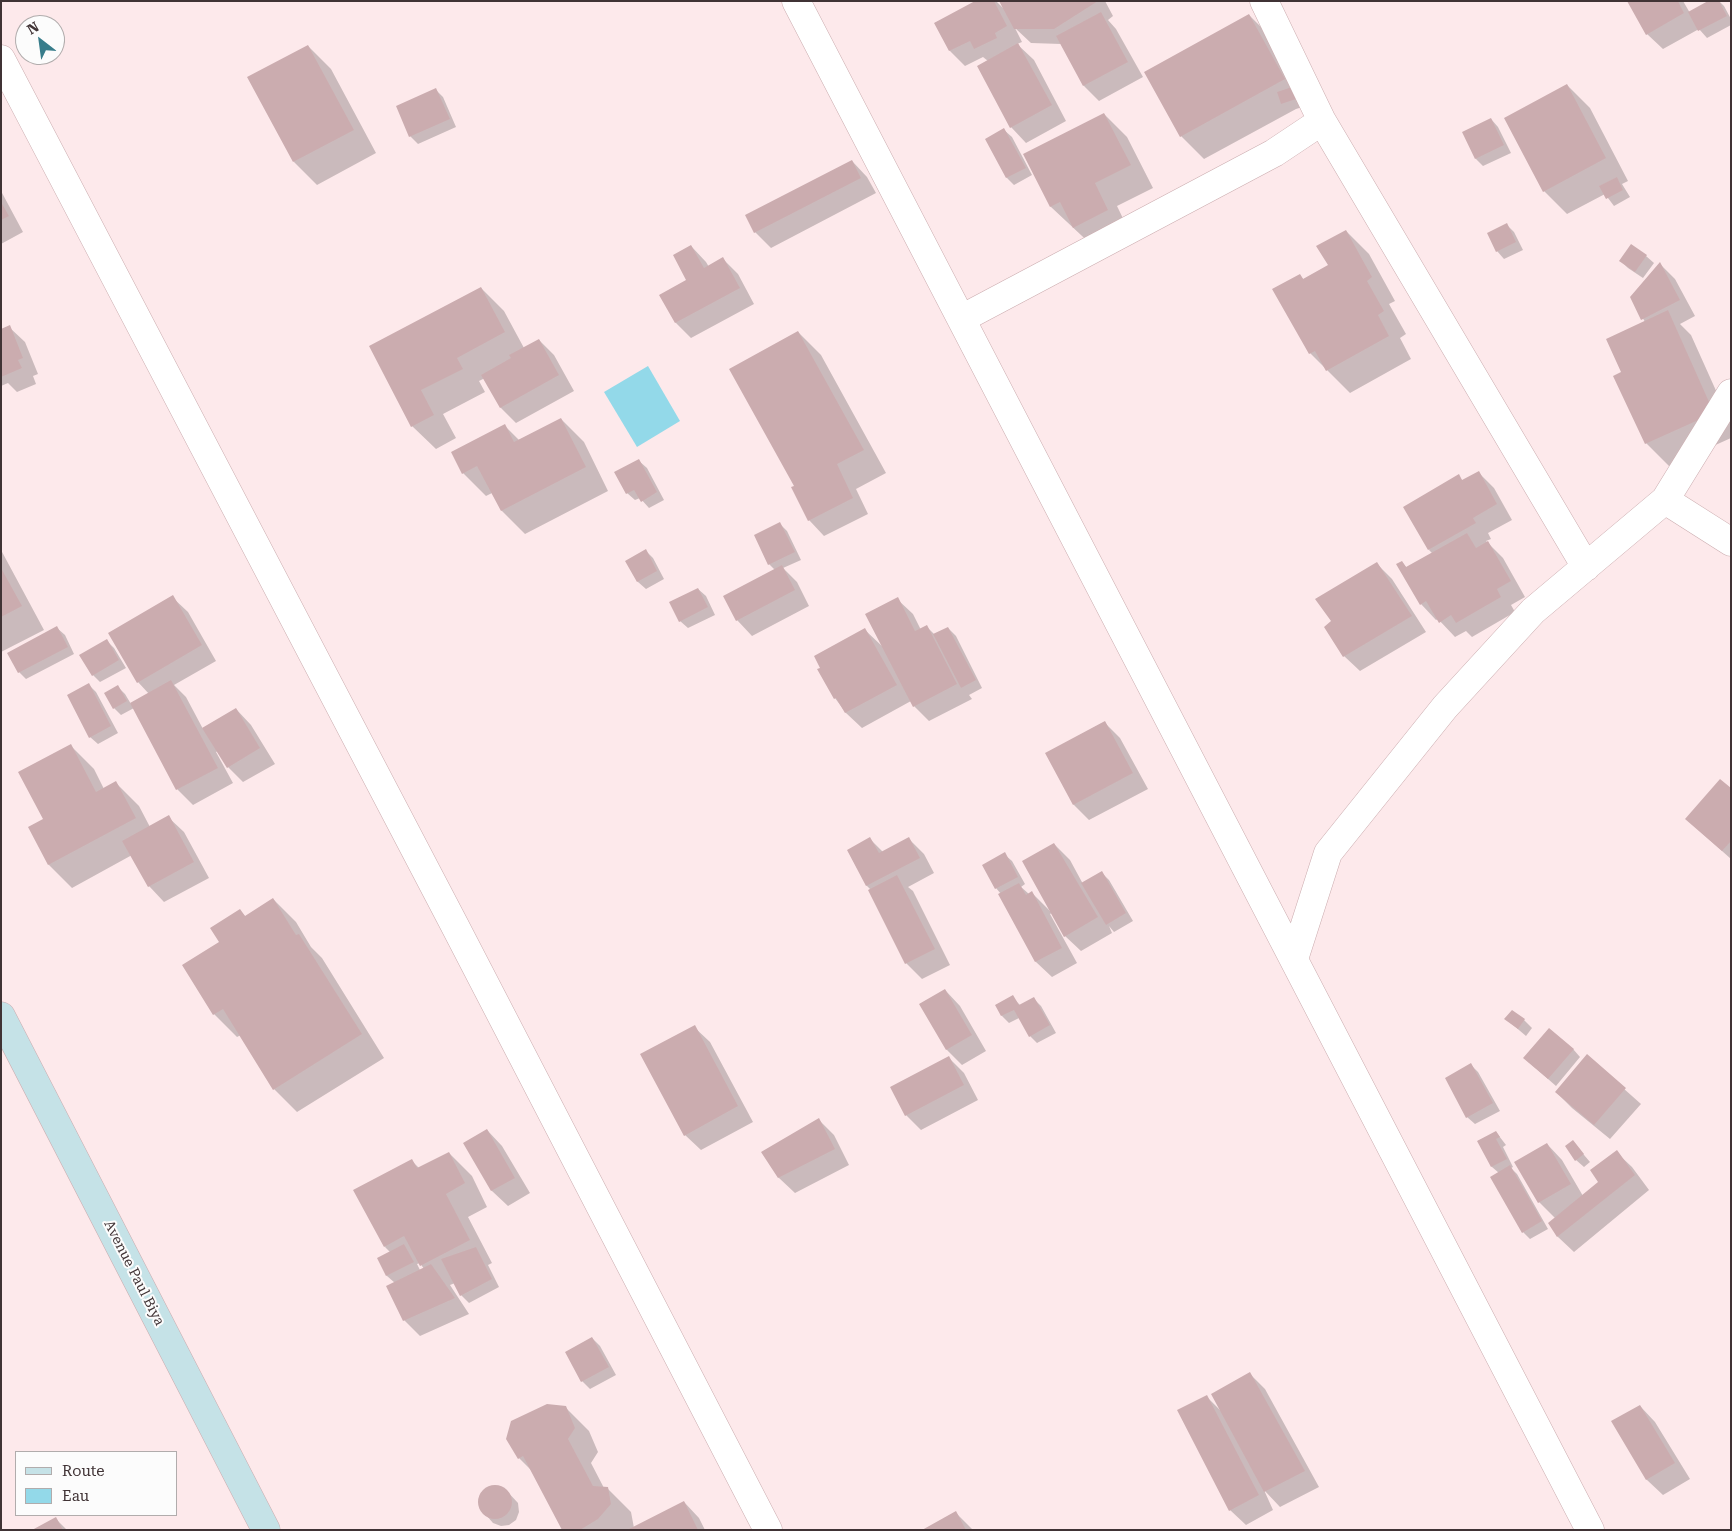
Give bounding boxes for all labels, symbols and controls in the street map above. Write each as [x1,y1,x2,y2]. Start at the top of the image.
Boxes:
north arrow [15,15,65,65]
text: N [24,18,42,37]
street label: Avenue Paul Biya [100,1218,168,1328]
legend [15,1451,178,1516]
text: Route [62,1462,104,1480]
text: Eau [62,1487,89,1505]

